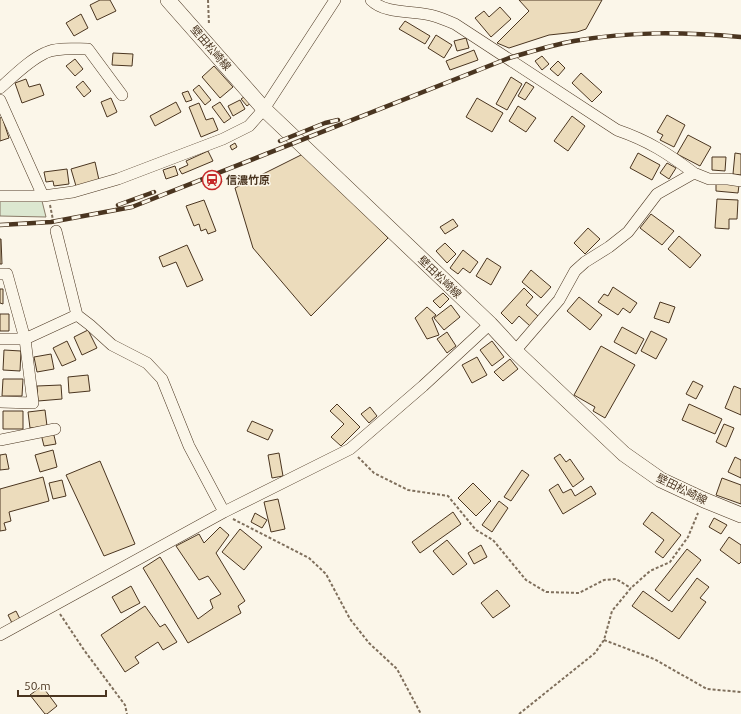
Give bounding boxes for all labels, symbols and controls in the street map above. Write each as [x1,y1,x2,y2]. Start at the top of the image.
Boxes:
street label: 壁田松崎線 [188,23,234,73]
station icon: 信濃竹原 [201,169,223,191]
place label: 信濃竹原 [226,174,270,186]
street label: 壁田松崎線 [416,254,464,300]
street label: 壁田松崎線 [655,472,709,506]
scale bar [18,672,106,698]
text: 50 m [24,679,51,692]

